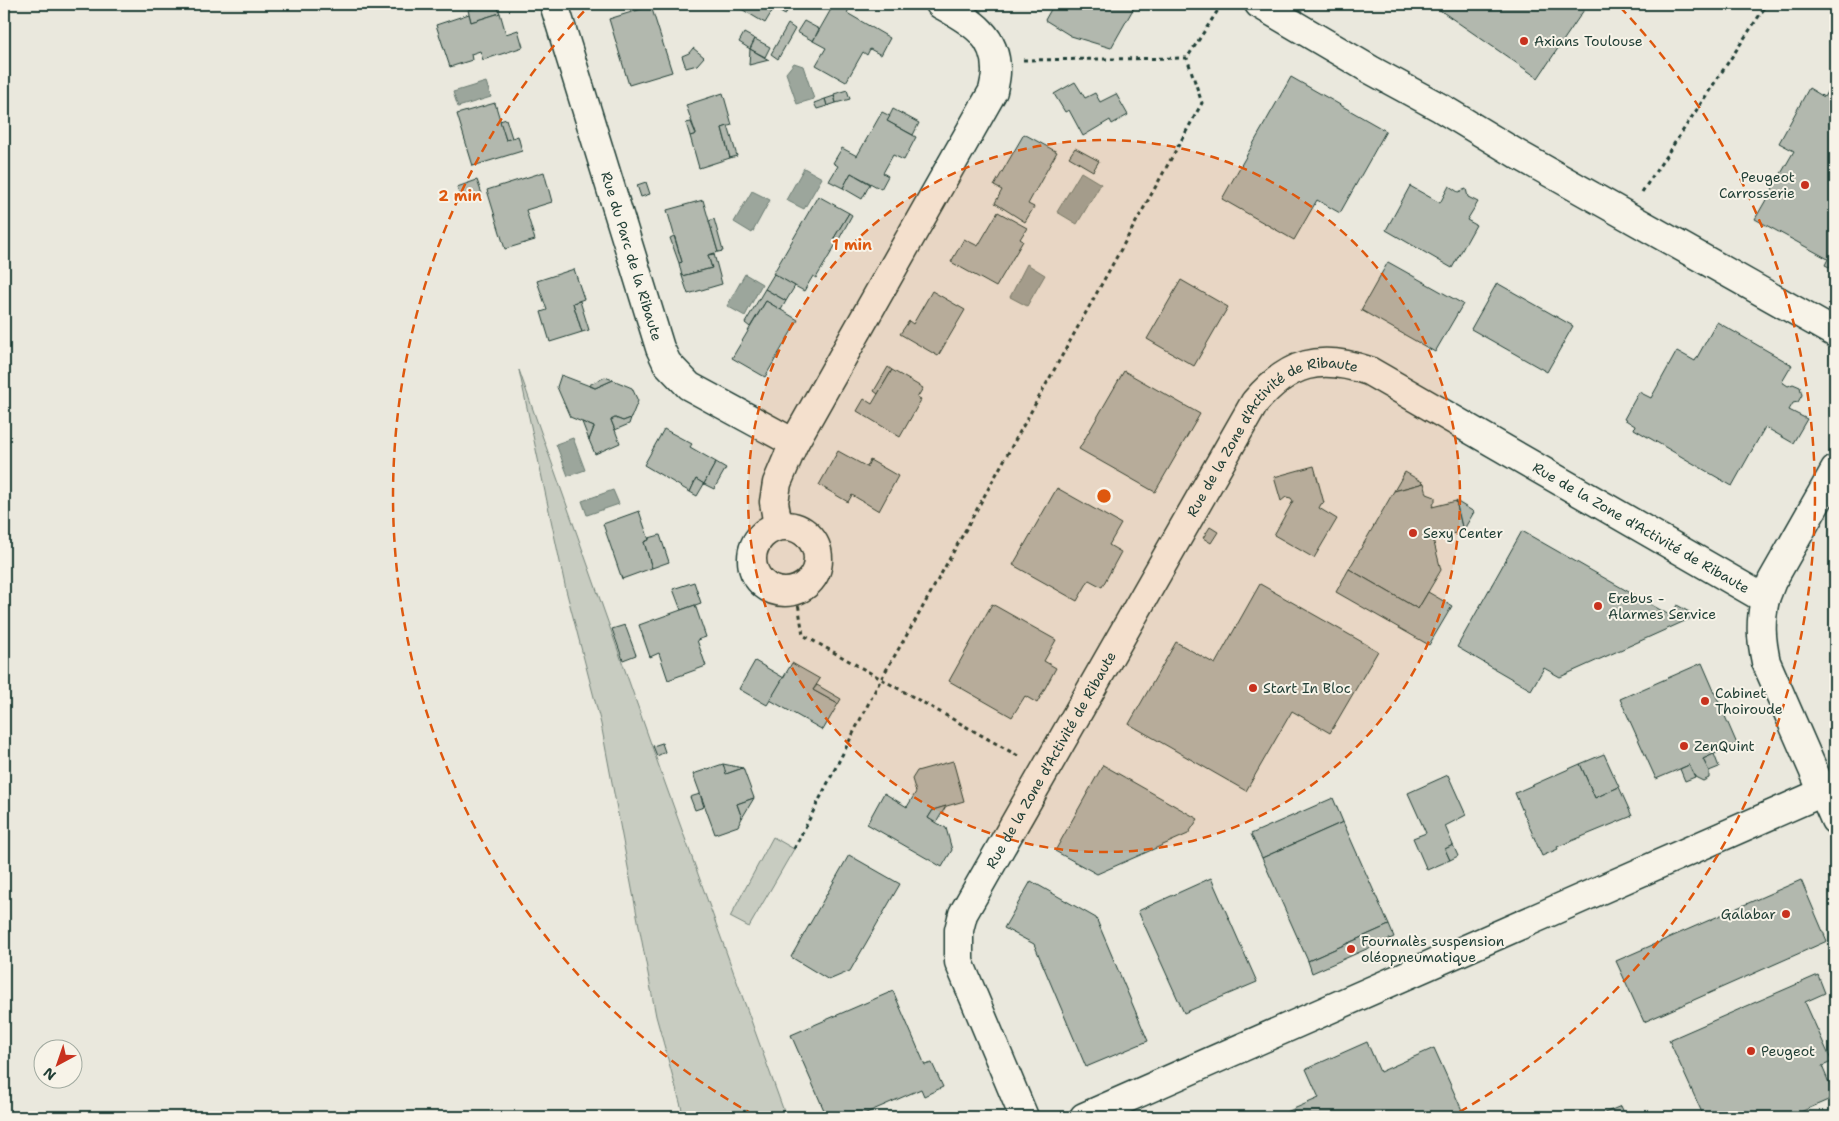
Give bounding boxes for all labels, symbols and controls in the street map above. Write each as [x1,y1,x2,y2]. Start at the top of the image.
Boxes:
place label: Axians Toulouse [1534,32,1643,50]
marker: Axians Toulouse [1518,35,1530,47]
place label: Peugeot Carrosserie [1719,168,1795,202]
street label: Rue du Parc de la Ribaute [597,169,666,343]
marker: Peugeot Carrosserie [1799,179,1811,191]
text: 2 min [438,186,482,206]
text: 1 min [832,235,872,255]
street label: Rue de la Zone d'Activité de Ribaute [1182,354,1360,520]
street label: Rue de la Zone d'Activité de Ribaute [1530,458,1753,597]
centre of rings [1095,487,1113,505]
place label: Sexy Center [1423,524,1503,542]
marker: Sexy Center [1407,527,1419,539]
place label: Erebus - Alarmes Service [1608,589,1716,623]
marker: Erebus - Alarmes Service [1592,600,1604,612]
street label: Rue de la Zone d'Activité de Ribaute [982,648,1120,872]
place label: Start In Bloc [1263,679,1351,697]
marker: Start In Bloc [1247,682,1259,694]
place label: Cabinet Thoiroude [1715,684,1783,718]
marker: Cabinet Thoiroude [1699,695,1711,707]
place label: ZenQuint [1694,737,1755,755]
marker: ZenQuint [1678,740,1690,752]
place label: Galabar [1721,905,1776,923]
marker: Galabar [1780,908,1792,920]
place label: Fournalès suspension oléopneumatique [1361,932,1505,966]
marker: Fournalès suspension oléopneumatique [1345,943,1357,955]
north arrow [32,1038,82,1088]
place label: Peugeot [1761,1042,1815,1060]
marker: Peugeot [1745,1045,1757,1057]
text: N [40,1063,60,1084]

